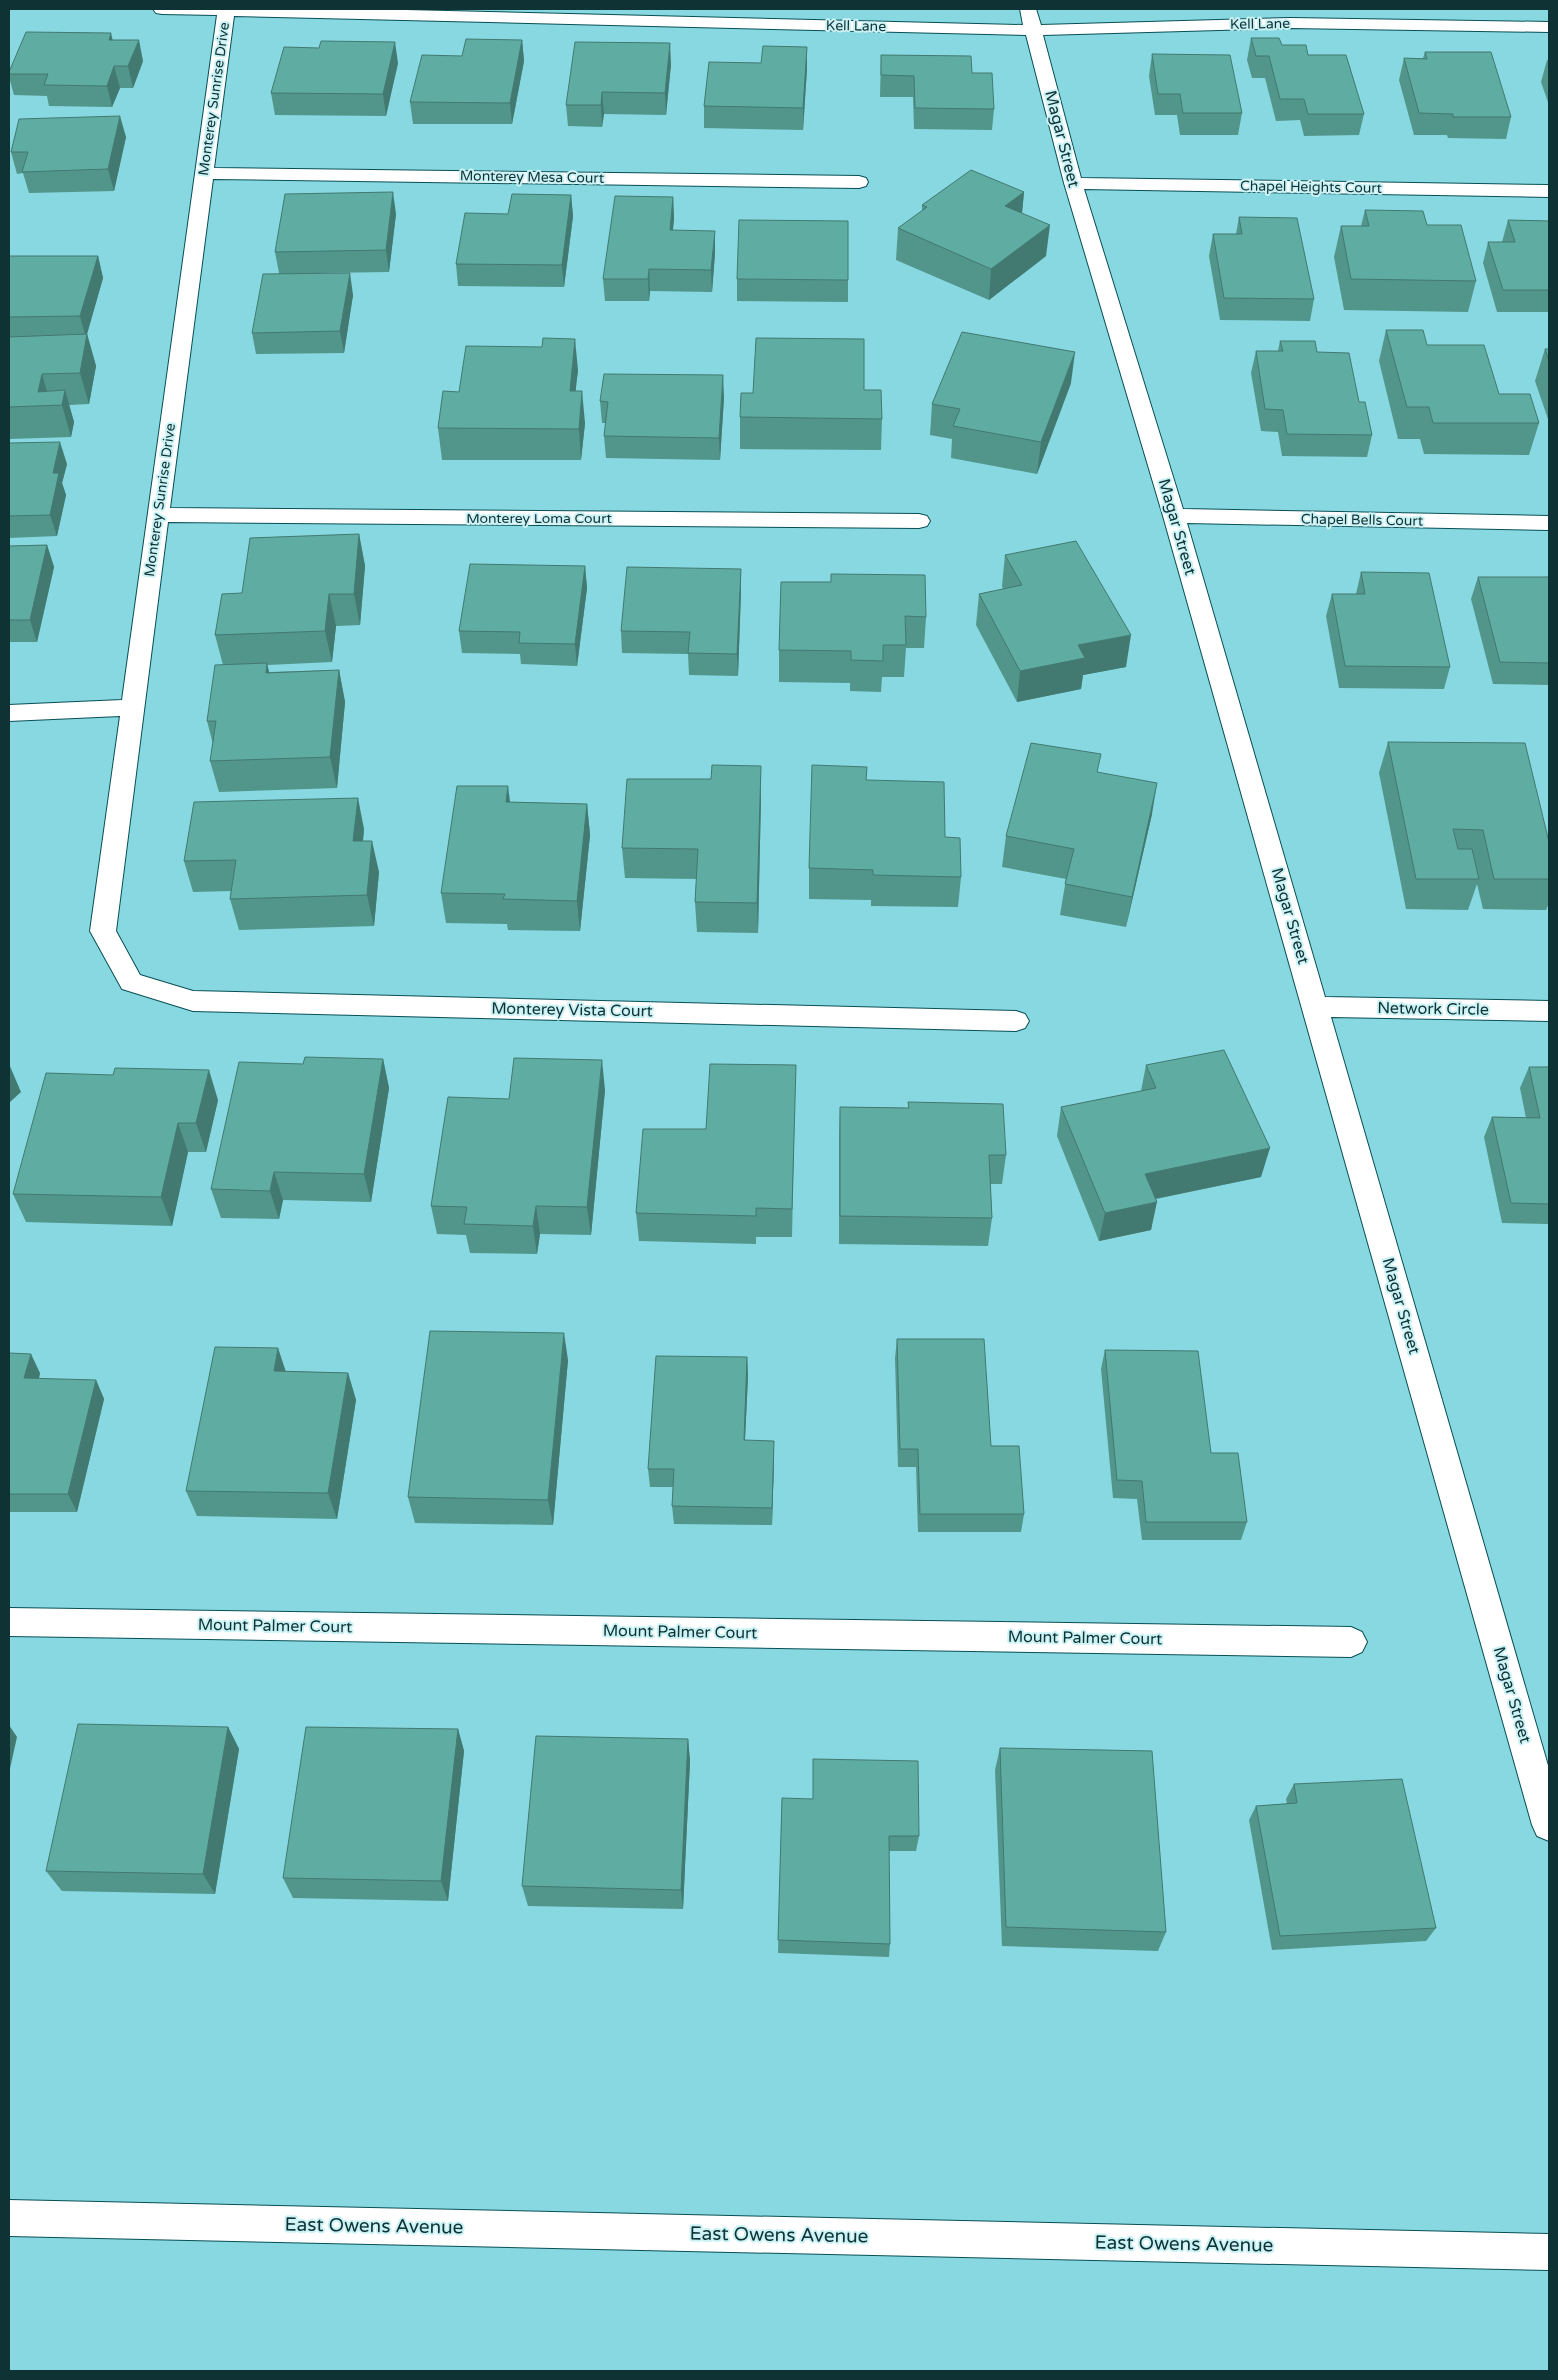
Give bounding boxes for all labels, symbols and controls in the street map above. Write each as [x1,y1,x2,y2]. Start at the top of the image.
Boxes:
street label: Kell Lane [1230,15,1290,33]
street label: Kell Lane [826,17,886,35]
street label: Monterey Sunrise Drive [195,21,233,177]
street label: Magar Street [1040,88,1084,190]
street label: Monterey Mesa Court [460,167,605,187]
street label: Chapel Heights Court [1240,177,1383,197]
street label: Monterey Sunrise Drive [141,422,179,578]
street label: Magar Street [1154,476,1200,578]
street label: Monterey Loma Court [466,510,613,527]
street label: Chapel Bells Court [1301,510,1424,530]
street label: Magar Street [1267,865,1313,967]
street label: Network Circle [1377,998,1489,1020]
street label: Monterey Vista Court [491,999,653,1021]
street label: Magar Street [1378,1255,1424,1357]
street label: Mount Palmer Court [198,1615,352,1637]
street label: Mount Palmer Court [603,1621,757,1643]
street label: Mount Palmer Court [1008,1627,1162,1649]
street label: Magar Street [1489,1644,1535,1746]
street label: East Owens Avenue [285,2213,463,2239]
street label: East Owens Avenue [690,2222,868,2248]
street label: East Owens Avenue [1095,2231,1273,2257]

